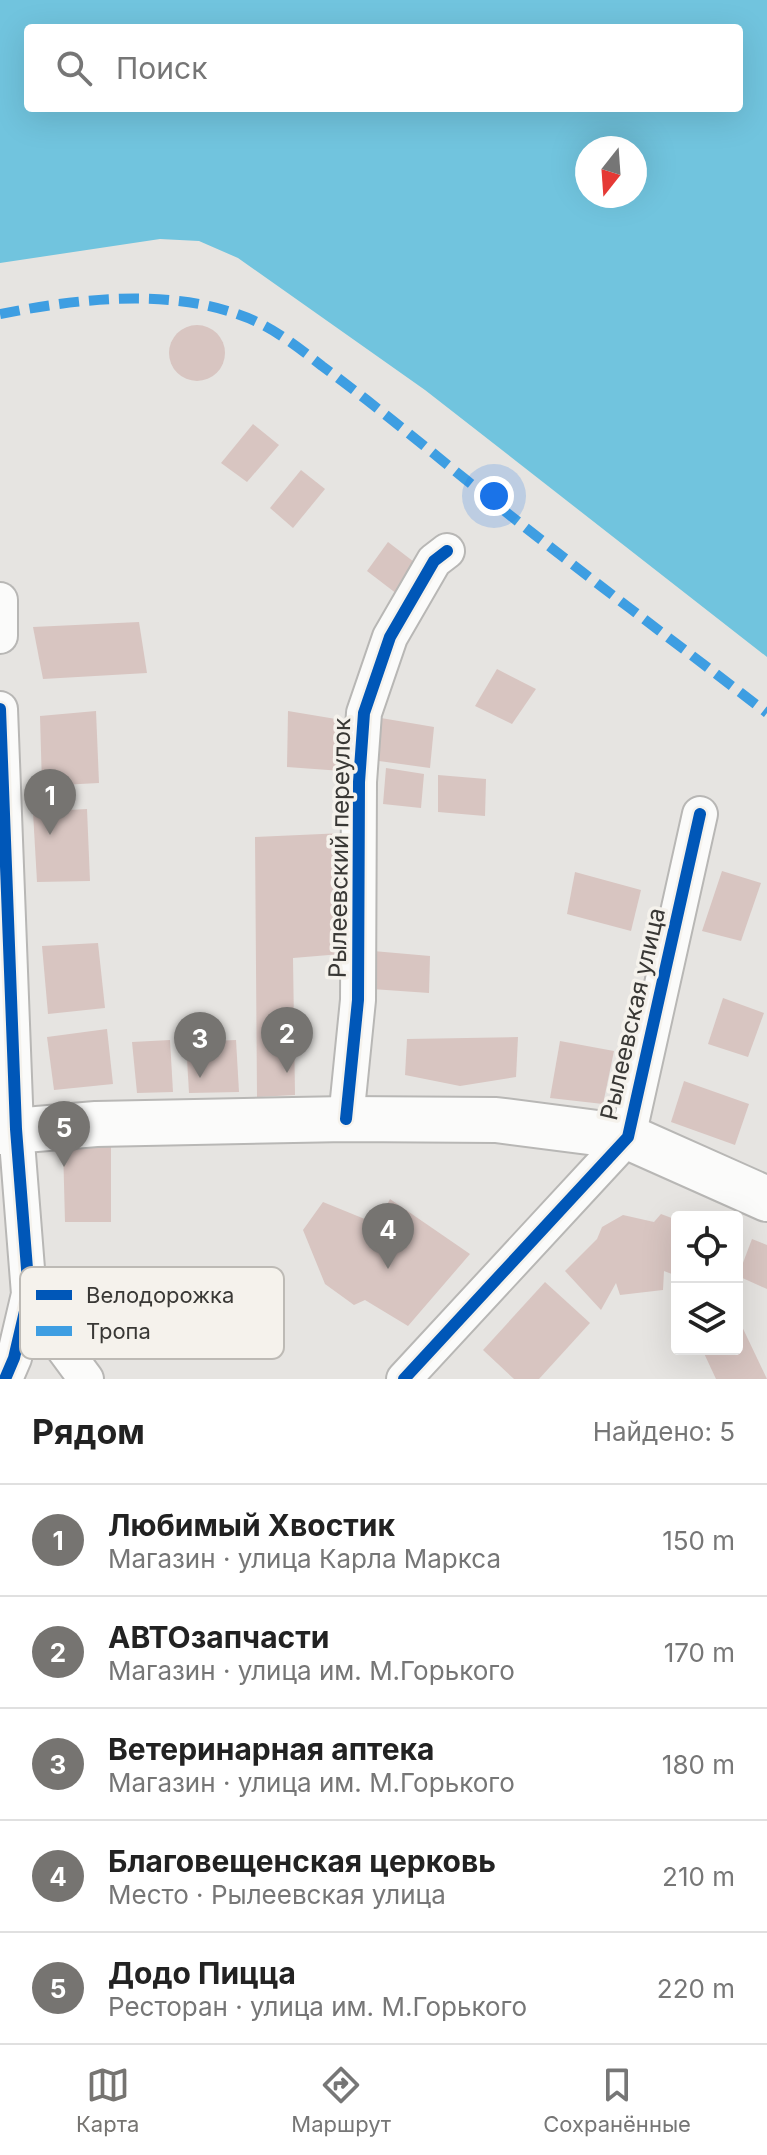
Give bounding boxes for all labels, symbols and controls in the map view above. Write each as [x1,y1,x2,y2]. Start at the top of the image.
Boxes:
search box [24,24,743,112]
icon: search [52,46,96,90]
text: Поиск [116,50,207,86]
north arrow [575,136,647,208]
your location [474,476,514,516]
street label: Рылеевский переулок [323,718,356,978]
pin: 1 [24,769,76,835]
street label: Рылеевская улица [594,905,671,1123]
pin: 2 [261,1007,313,1073]
pin: 3 [174,1012,226,1078]
pin: 5 [38,1101,90,1167]
pin: 4 [362,1203,414,1269]
map controls [671,1211,743,1355]
button: locate [671,1211,743,1283]
legend [20,1267,284,1359]
text: Велодорожка [86,1282,234,1308]
button: layers [671,1283,743,1355]
text: Тропа [86,1318,151,1344]
text: Рядом [32,1411,145,1452]
text: Найдено: 5 [593,1416,735,1447]
text: Любимый Хвостик [108,1507,395,1543]
text: 1 [52,1525,64,1556]
text: 150 m [662,1525,735,1556]
text: Магазин · улица Карла Маркса [108,1543,501,1574]
text: АВТОзапчасти [108,1619,329,1655]
text: 2 [50,1637,66,1668]
text: 170 m [664,1637,735,1668]
text: Магазин · улица им. М.Горького [108,1655,515,1686]
text: Ветеринарная аптека [108,1731,434,1767]
text: 3 [50,1749,66,1780]
text: 180 m [662,1749,735,1780]
text: Магазин · улица им. М.Горького [108,1767,515,1798]
text: Благовещенская церковь [108,1843,496,1879]
text: 4 [49,1861,67,1892]
text: 210 m [662,1861,735,1892]
text: Место · Рылеевская улица [108,1879,446,1910]
text: Додо Пицца [108,1955,296,1991]
text: 5 [50,1973,66,2004]
text: 220 m [657,1973,735,2004]
text: Ресторан · улица им. М.Горького [108,1991,527,2022]
tab: Карта [76,2063,139,2137]
tab: Маршрут [291,2063,391,2137]
tab: Сохранённые [543,2063,691,2137]

